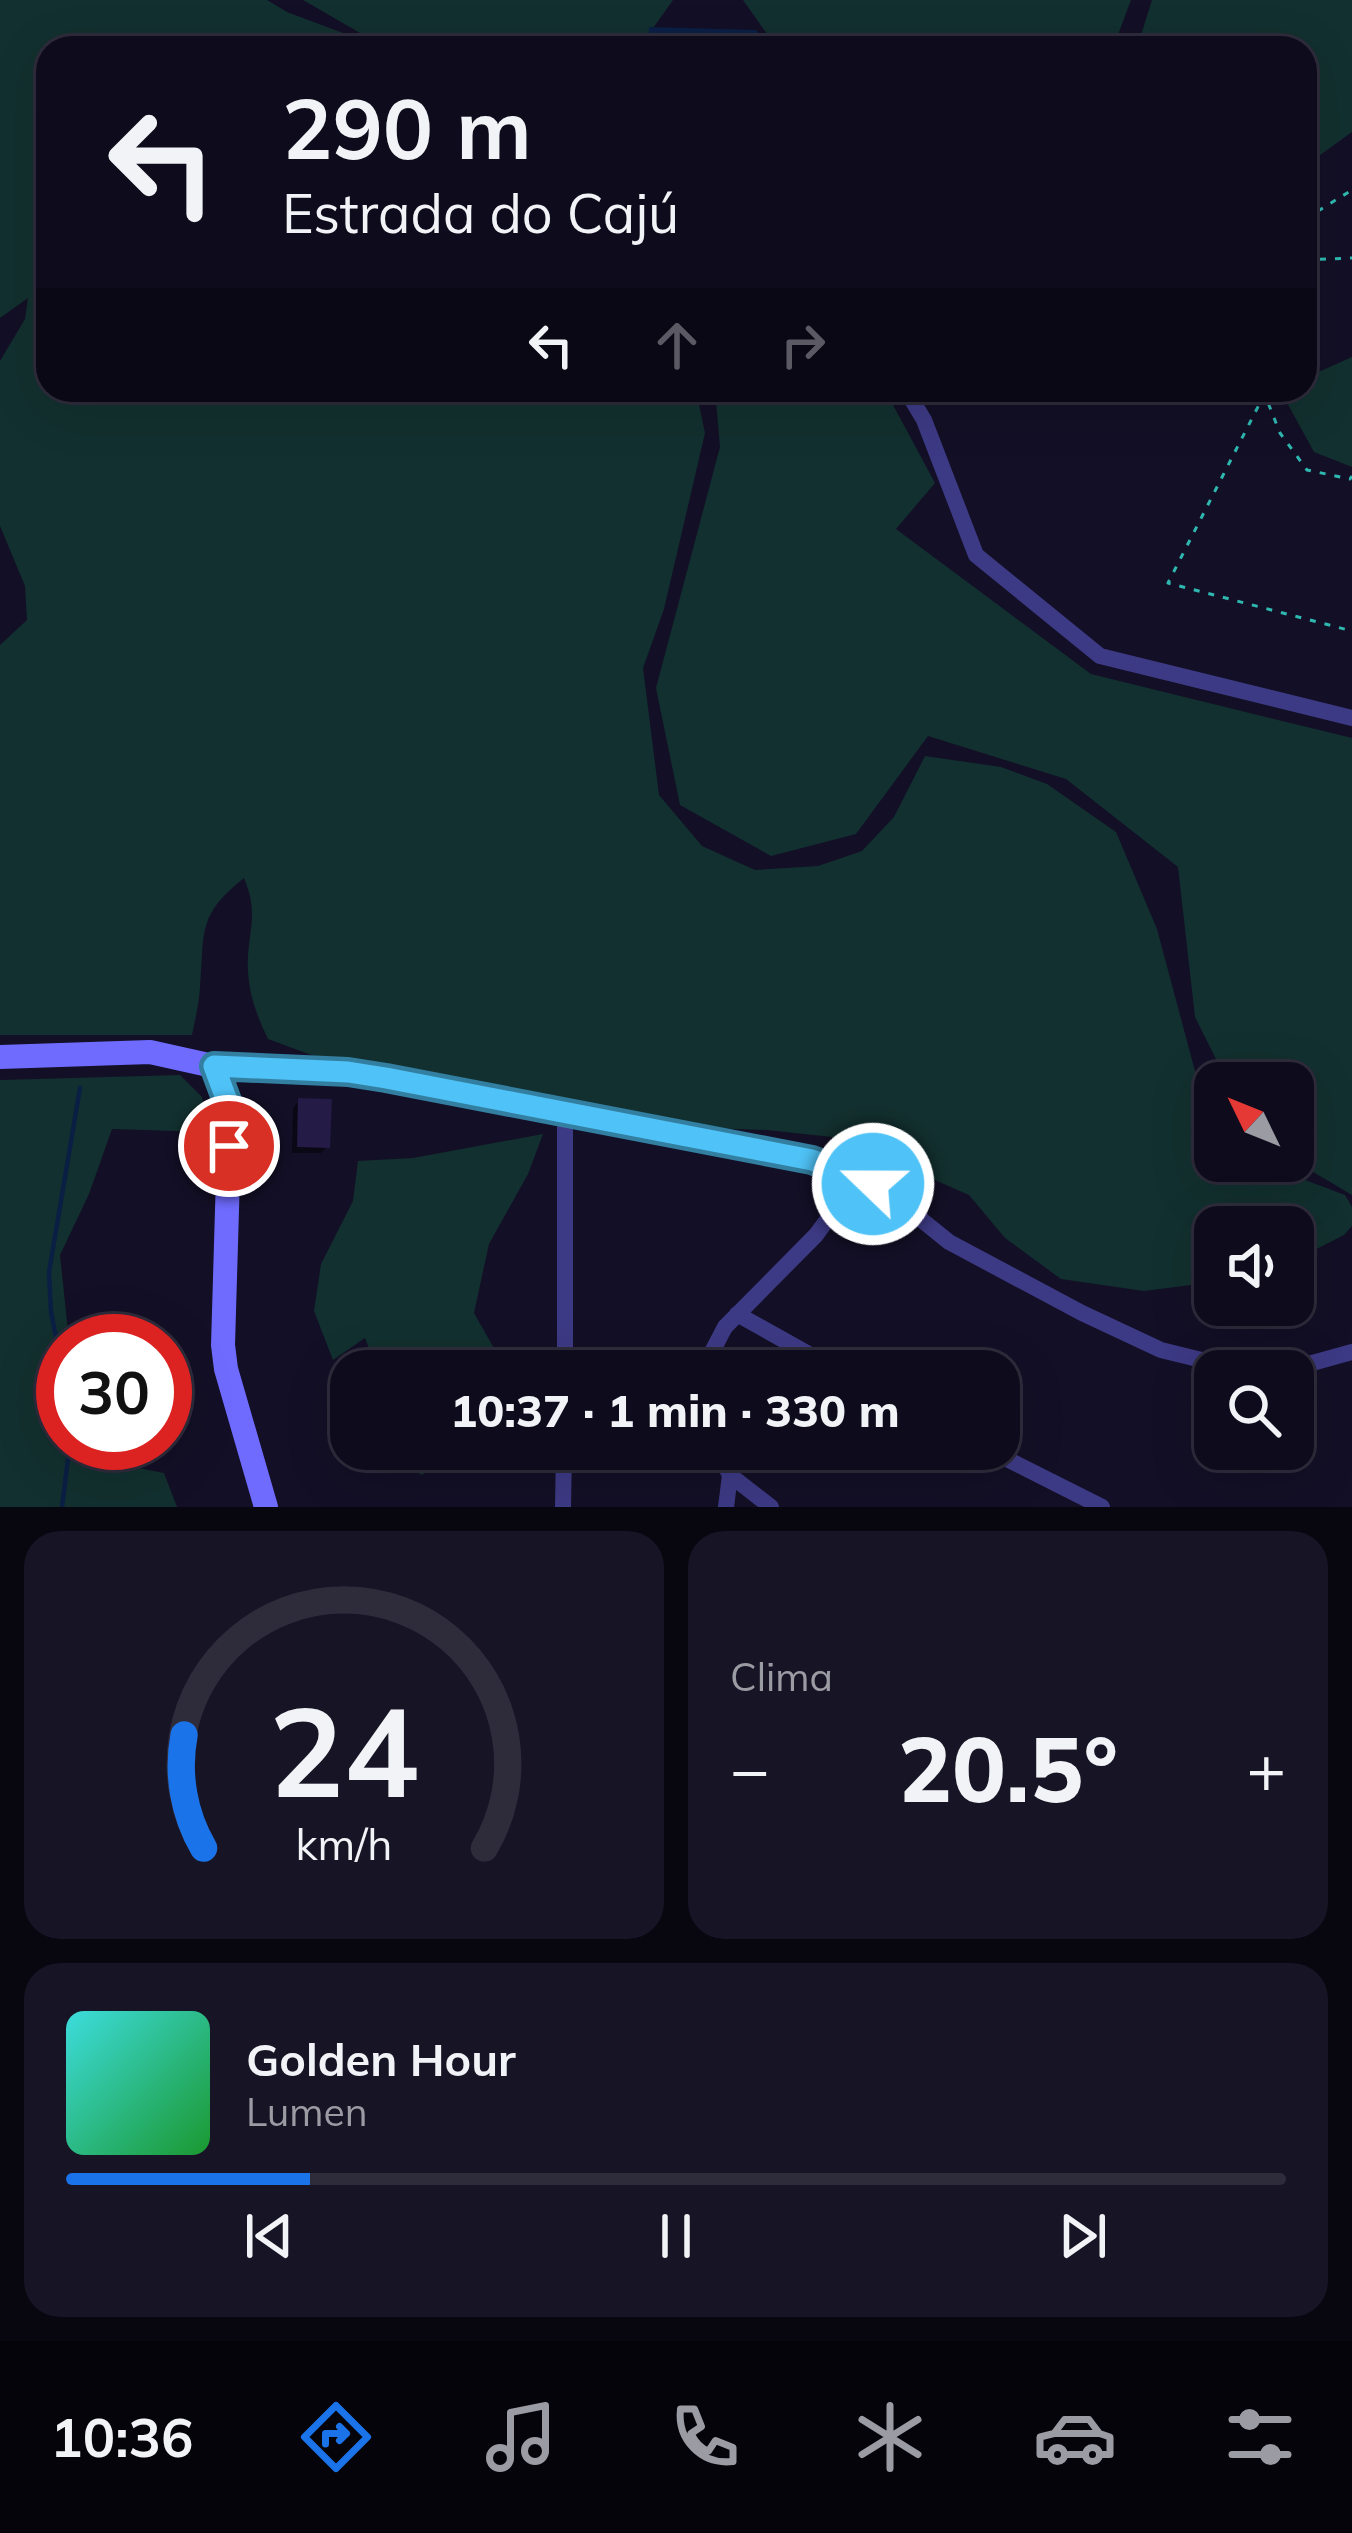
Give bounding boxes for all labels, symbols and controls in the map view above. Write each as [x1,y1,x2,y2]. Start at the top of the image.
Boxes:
text: 290 m [282,75,532,180]
icon: left [84,84,240,240]
text: Estrada do Cajú [282,179,679,247]
icon: left [518,312,584,378]
icon: ahead [644,312,710,378]
icon: right [770,312,836,378]
north arrow [1194,1062,1314,1182]
map controls [1194,1062,1314,1470]
pin [178,1095,280,1197]
icon: arrive [196,1113,262,1179]
position arrow [810,1121,936,1247]
button: sound [1194,1206,1314,1326]
speed limit sign: 30 [36,1314,192,1470]
button: search [1194,1350,1314,1470]
text: 10:37 · 1 min · 330 m [450,1382,900,1438]
text: Clima [730,1652,833,1701]
text: 24 [269,1672,419,1828]
text: 20.5° [898,1712,1118,1825]
text: − [730,1727,770,1810]
text: + [1246,1727,1286,1810]
text: km/h [295,1817,393,1871]
text: Golden Hour [246,2031,516,2087]
text: Lumen [246,2087,368,2136]
icon: previous [236,2203,302,2269]
icon: pause [643,2203,709,2269]
icon: next [1050,2203,1116,2269]
icon: directions [294,2395,378,2479]
icon: music [479,2395,563,2479]
icon: phone [663,2395,747,2479]
icon: climate [848,2395,932,2479]
icon: car [1033,2395,1117,2479]
icon: filters [1218,2395,1302,2479]
text: 10:36 [50,2403,193,2471]

